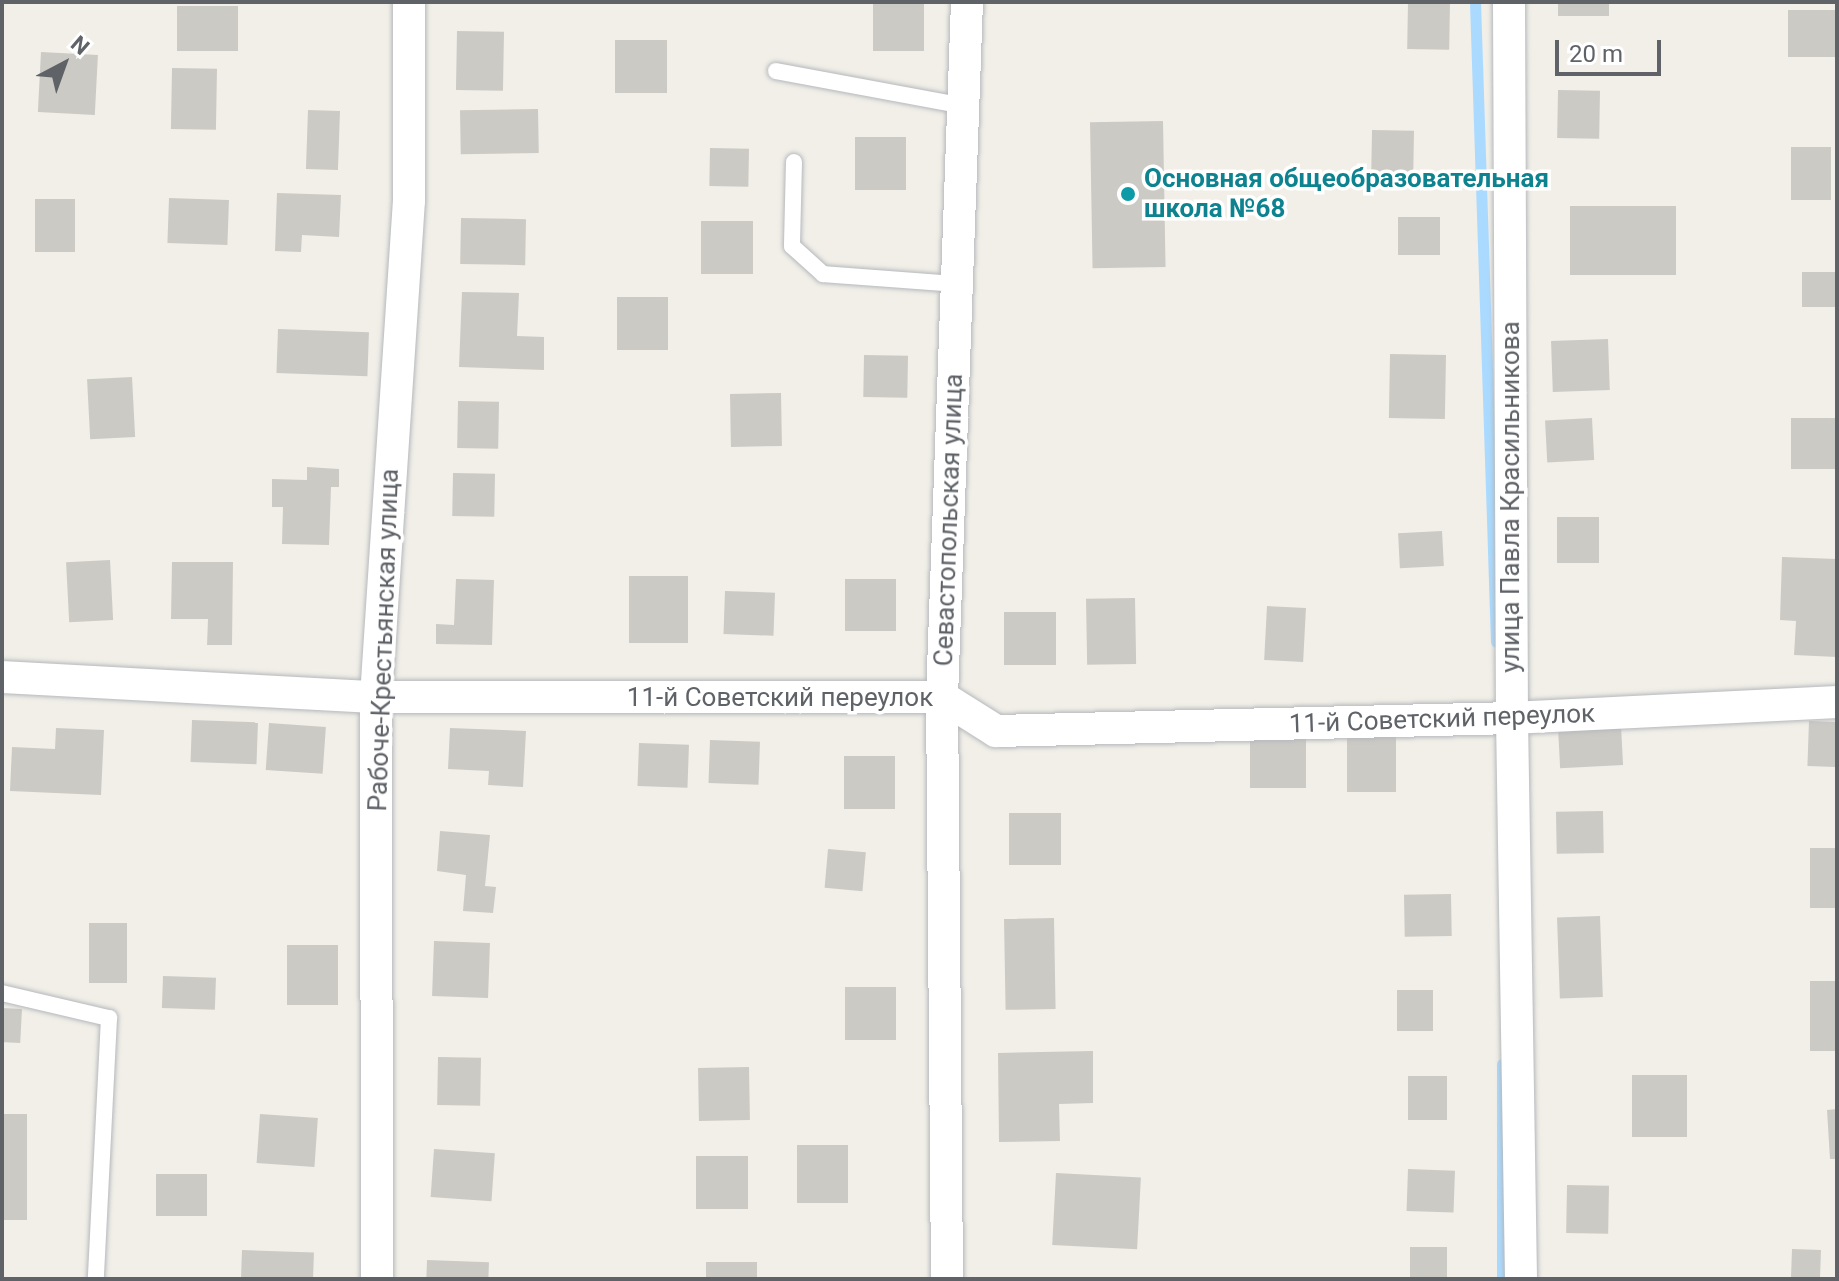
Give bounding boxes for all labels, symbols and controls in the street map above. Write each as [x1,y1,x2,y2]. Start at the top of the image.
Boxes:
north arrow [24,24,104,104]
scale bar [1559,24,1665,74]
text: N [66,31,94,60]
text: 20 m [1569,40,1623,68]
place label: Основная общеобразовательная школа №68 [1144,163,1549,224]
marker: Основная общеобразовательная школа №68 [1119,185,1137,203]
street label: улица Павла Красильникова [1495,321,1527,673]
street label: Севастопольская улица [928,373,970,667]
street label: Рабоче-Крестьянская улица [362,468,406,812]
street label: 11-й Советский переулок [627,682,933,714]
street label: 11-й Советский переулок [1288,698,1596,740]

